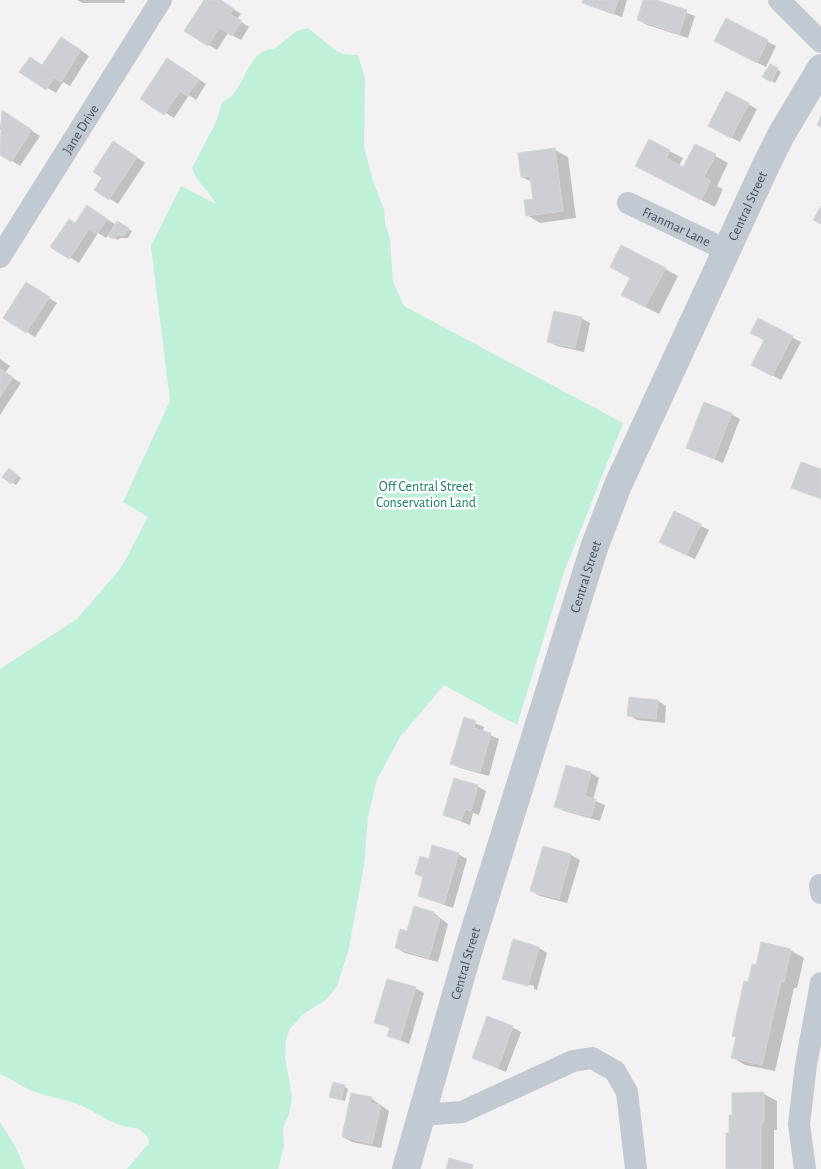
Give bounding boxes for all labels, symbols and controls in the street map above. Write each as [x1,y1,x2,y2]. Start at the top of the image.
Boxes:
street label: Jane Drive [60,102,102,157]
street label: Central Street [726,169,770,243]
street label: Franmar Lane [640,205,712,249]
park label: Off Central Street Conservation Land [376,480,476,510]
street label: Central Street [568,538,604,615]
street label: Central Street [449,925,483,1001]

